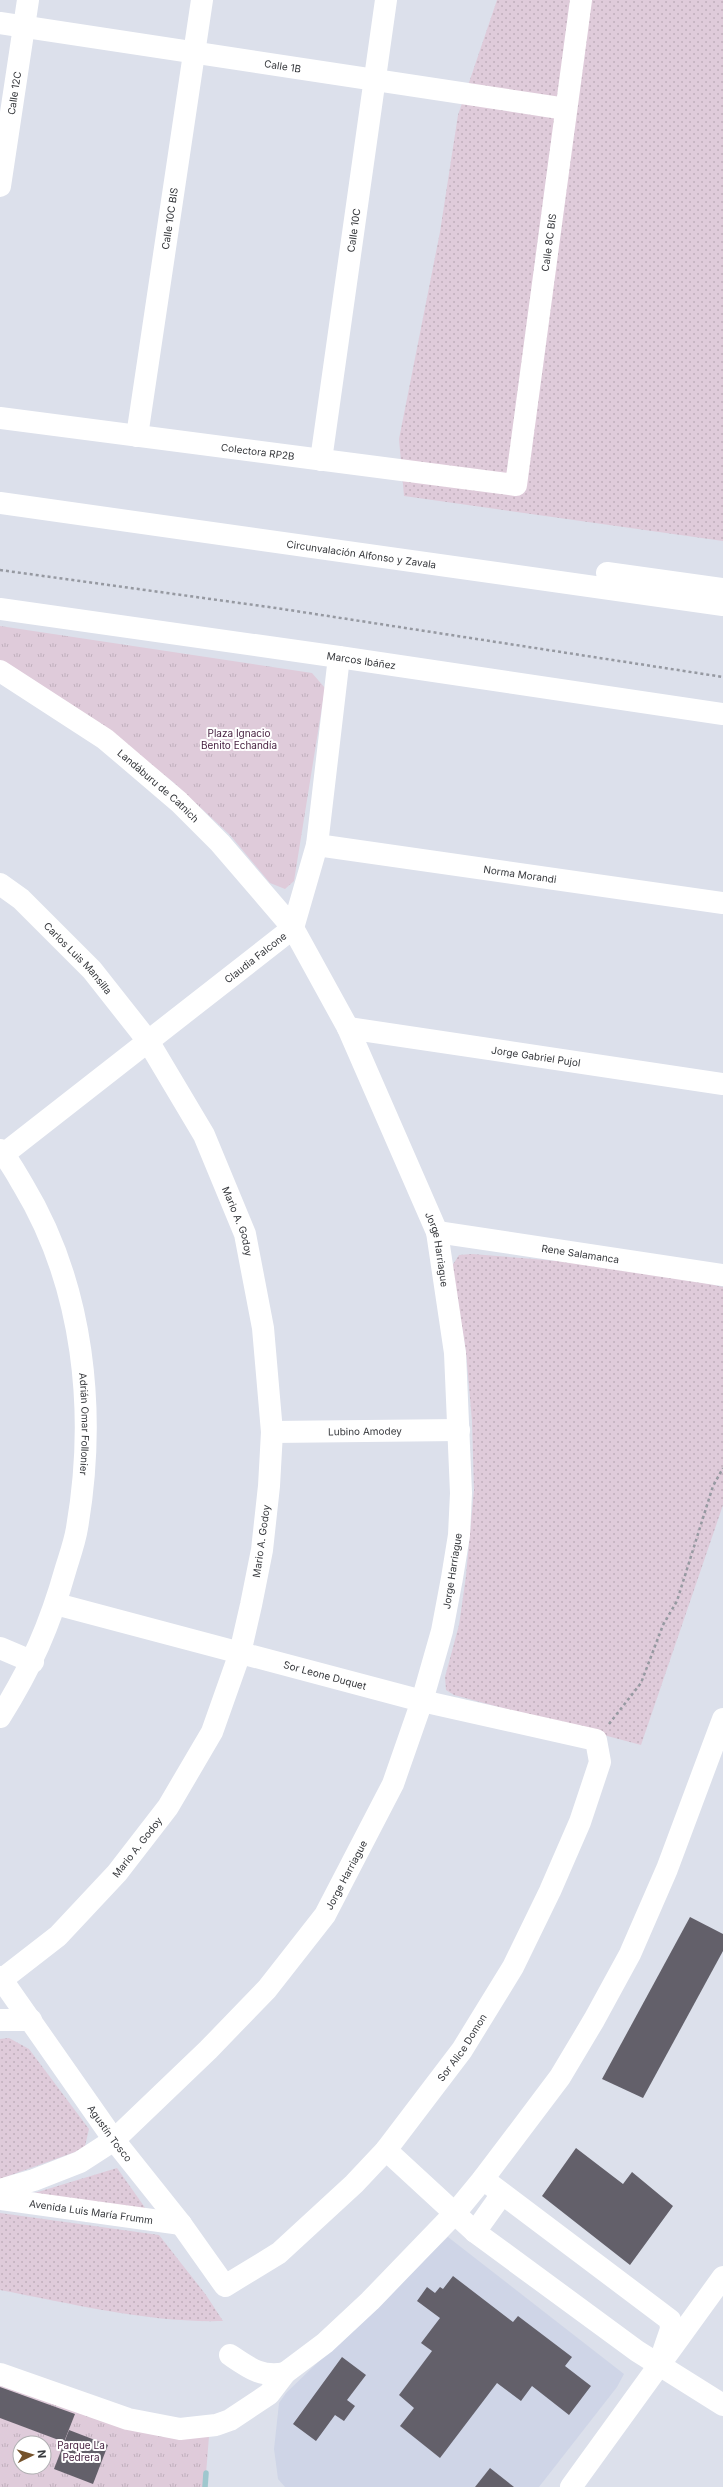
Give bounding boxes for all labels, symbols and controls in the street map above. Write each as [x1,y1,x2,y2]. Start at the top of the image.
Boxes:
street label: Calle 1B [264,57,302,75]
street label: Calle 12C [5,70,23,116]
street label: Calle 10C BIS [159,187,180,250]
street label: Calle 10C [344,208,362,253]
street label: Calle 8C BIS [539,213,558,272]
street label: Colectora RP2B [220,441,295,462]
street label: Circunvalación Alfonso y Zavala [286,537,437,570]
street label: Marcos Ibáñez [326,649,397,671]
park label: Plaza Ignacio Benito Echandía [201,727,277,751]
street label: Landáburu de Catnich [115,747,202,825]
street label: Norma Morandi [483,863,557,885]
street label: Carlos Luis Mansilla [42,920,115,996]
street label: Claudia Falcone [222,929,289,985]
street label: Jorge Gabriel Pujol [491,1043,581,1069]
street label: Mario A. Godoy [220,1185,255,1258]
street label: Jorge Harriague [423,1210,451,1288]
street label: Rene Salamanca [541,1242,620,1265]
street label: Adrián Omar Follonier [77,1372,92,1476]
street label: Lubino Amodey [328,1425,402,1437]
street label: Mario A. Godoy [250,1503,272,1578]
street label: Jorge Harriague [440,1532,464,1610]
street label: Sor Leone Duquet [282,1658,368,1692]
street label: Mario A. Godoy [110,1814,165,1880]
street label: Jorge Harriague [323,1838,369,1912]
street label: Sor Alice Domon [435,2011,489,2083]
street label: Agustín Tosco [85,2102,135,2164]
street label: Avenida Luis María Frumm [28,2197,154,2226]
north arrow [12,2435,52,2475]
park label: Parque La Pedrera [57,2439,105,2463]
text: N [35,2449,49,2459]

